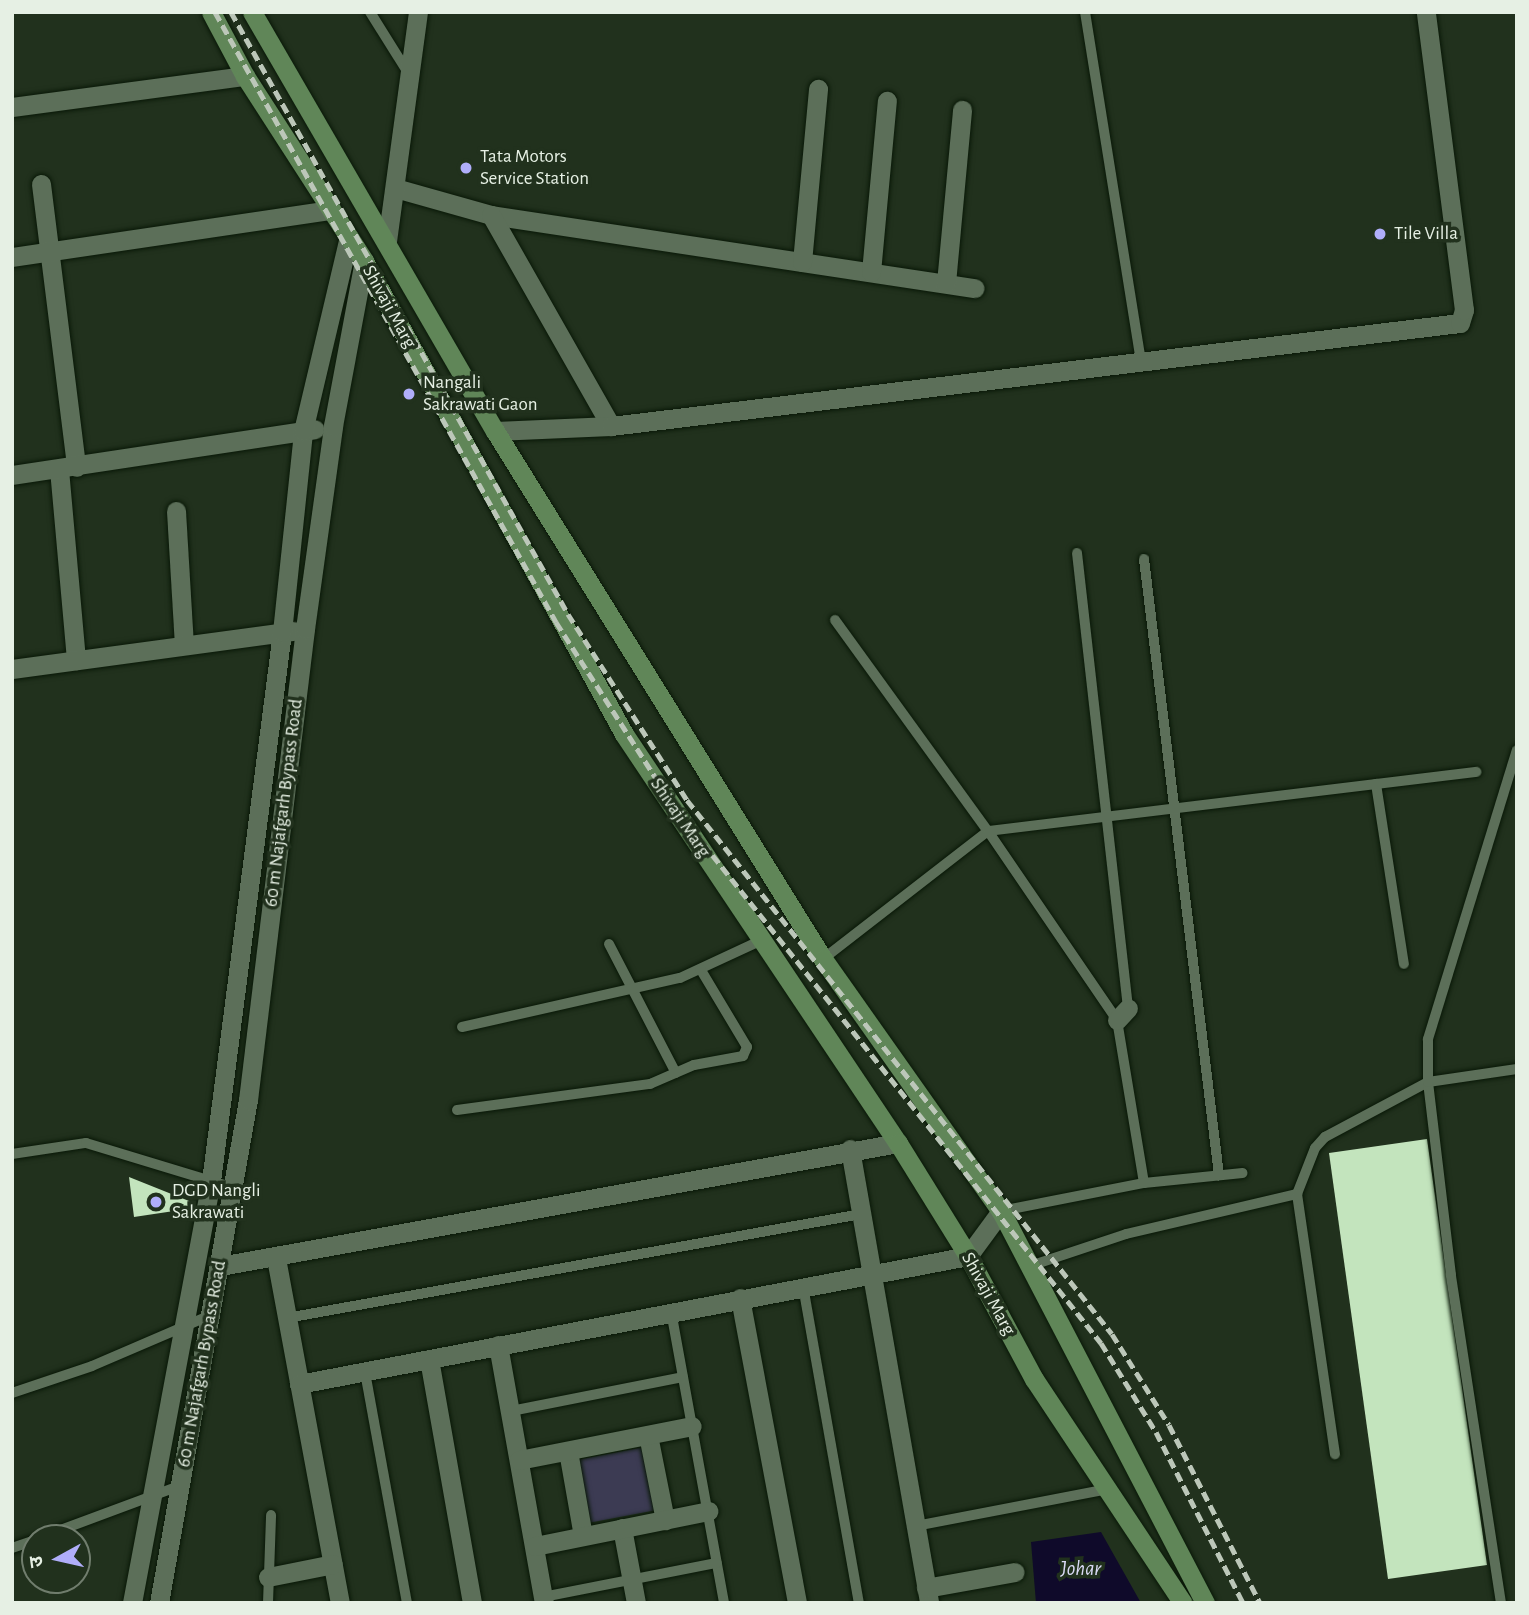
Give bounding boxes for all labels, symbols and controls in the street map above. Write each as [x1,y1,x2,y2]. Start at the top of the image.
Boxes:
place label: Tata Motors Service Station [480,146,589,190]
marker: Tata Motors Service Station [458,160,474,176]
place label: Tile Villa [1394,223,1458,245]
marker: Tile Villa [1372,226,1388,242]
street label: Shivaji Marg [357,262,421,352]
place label: Nangali Sakrawati Gaon [423,372,537,416]
marker: Nangali Sakrawati Gaon [401,386,417,402]
street label: 60 m Najafgarh Bypass Road [260,698,308,908]
street label: Shivaji Marg [645,774,715,862]
place label: DGD Nangli Sakrawati [172,1180,261,1224]
marker: DGD Nangli Sakrawati [146,1192,166,1212]
street label: Shivaji Marg [956,1249,1020,1339]
street label: 60 m Najafgarh Bypass Road [173,1259,231,1469]
north arrow [21,1524,91,1594]
text: उ [27,1555,47,1569]
water label: Johar [1061,1556,1101,1582]

